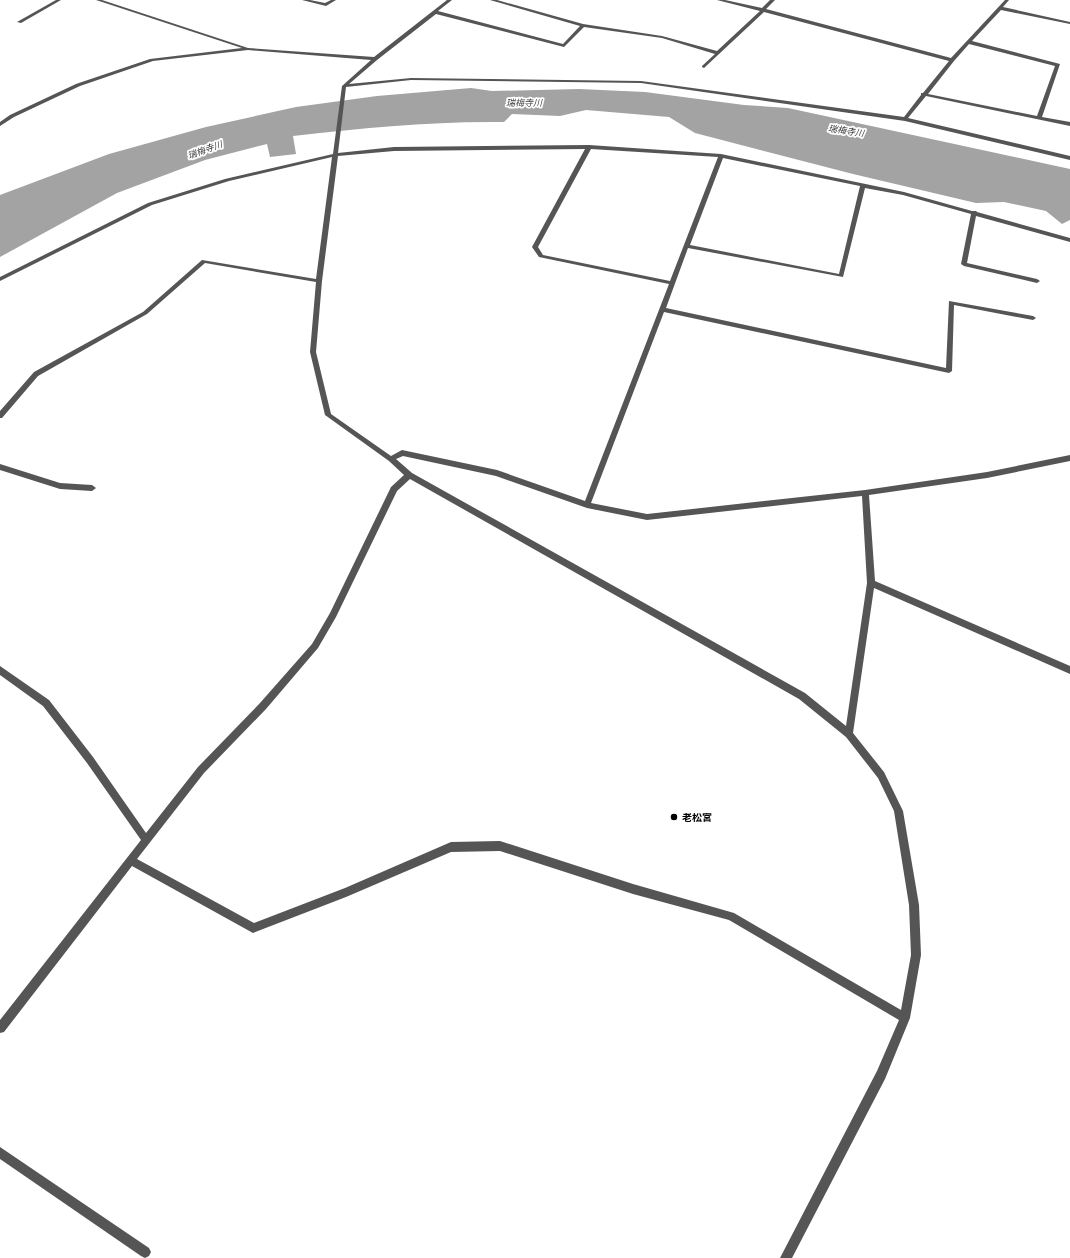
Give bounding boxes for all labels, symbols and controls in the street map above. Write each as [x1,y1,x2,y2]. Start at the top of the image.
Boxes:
water label: 瑞梅寺川 [506,97,543,109]
water label: 瑞梅寺川 [827,122,866,140]
water label: 瑞梅寺川 [186,138,225,162]
place label: 老松宮 [682,811,712,824]
marker: 老松宮 [669,812,679,822]

